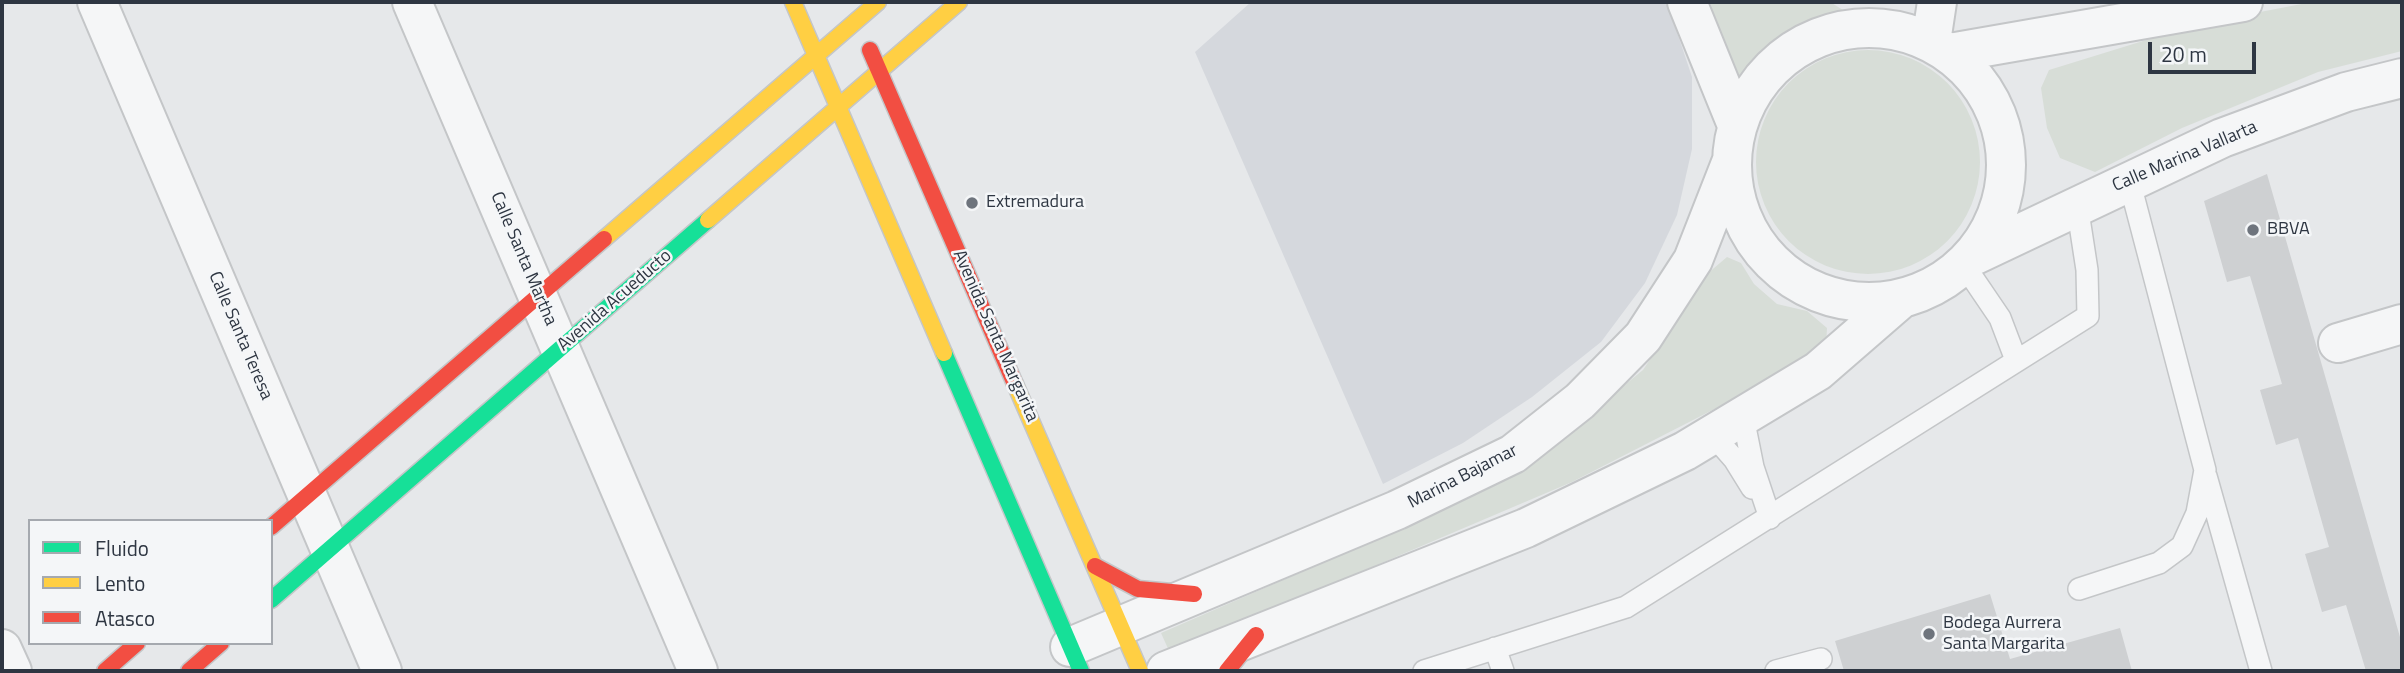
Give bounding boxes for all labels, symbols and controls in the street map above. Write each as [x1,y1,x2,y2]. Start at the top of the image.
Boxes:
scale bar [2152,28,2260,72]
text: 20 m [2161,38,2207,70]
street label: Calle Marina Vallarta [2109,117,2261,197]
street label: Calle Santa Martha [485,189,561,329]
place label: Extremadura [986,192,1084,214]
marker: Extremadura [964,195,980,211]
place label: BBVA [2267,219,2310,241]
marker: BBVA [2245,222,2261,238]
street label: Avenida Acueducto [554,246,676,356]
street label: Avenida Santa Margarita [947,247,1043,425]
street label: Calle Santa Teresa [203,269,277,403]
street label: Marina Bajamar [1404,440,1522,514]
legend [28,519,273,645]
text: Fluido [95,532,149,564]
text: Lento [95,567,145,599]
text: Atasco [95,602,155,634]
place label: Bodega Aurrera Santa Margarita [1943,613,2065,656]
marker: Bodega Aurrera Santa Margarita [1921,626,1937,642]

